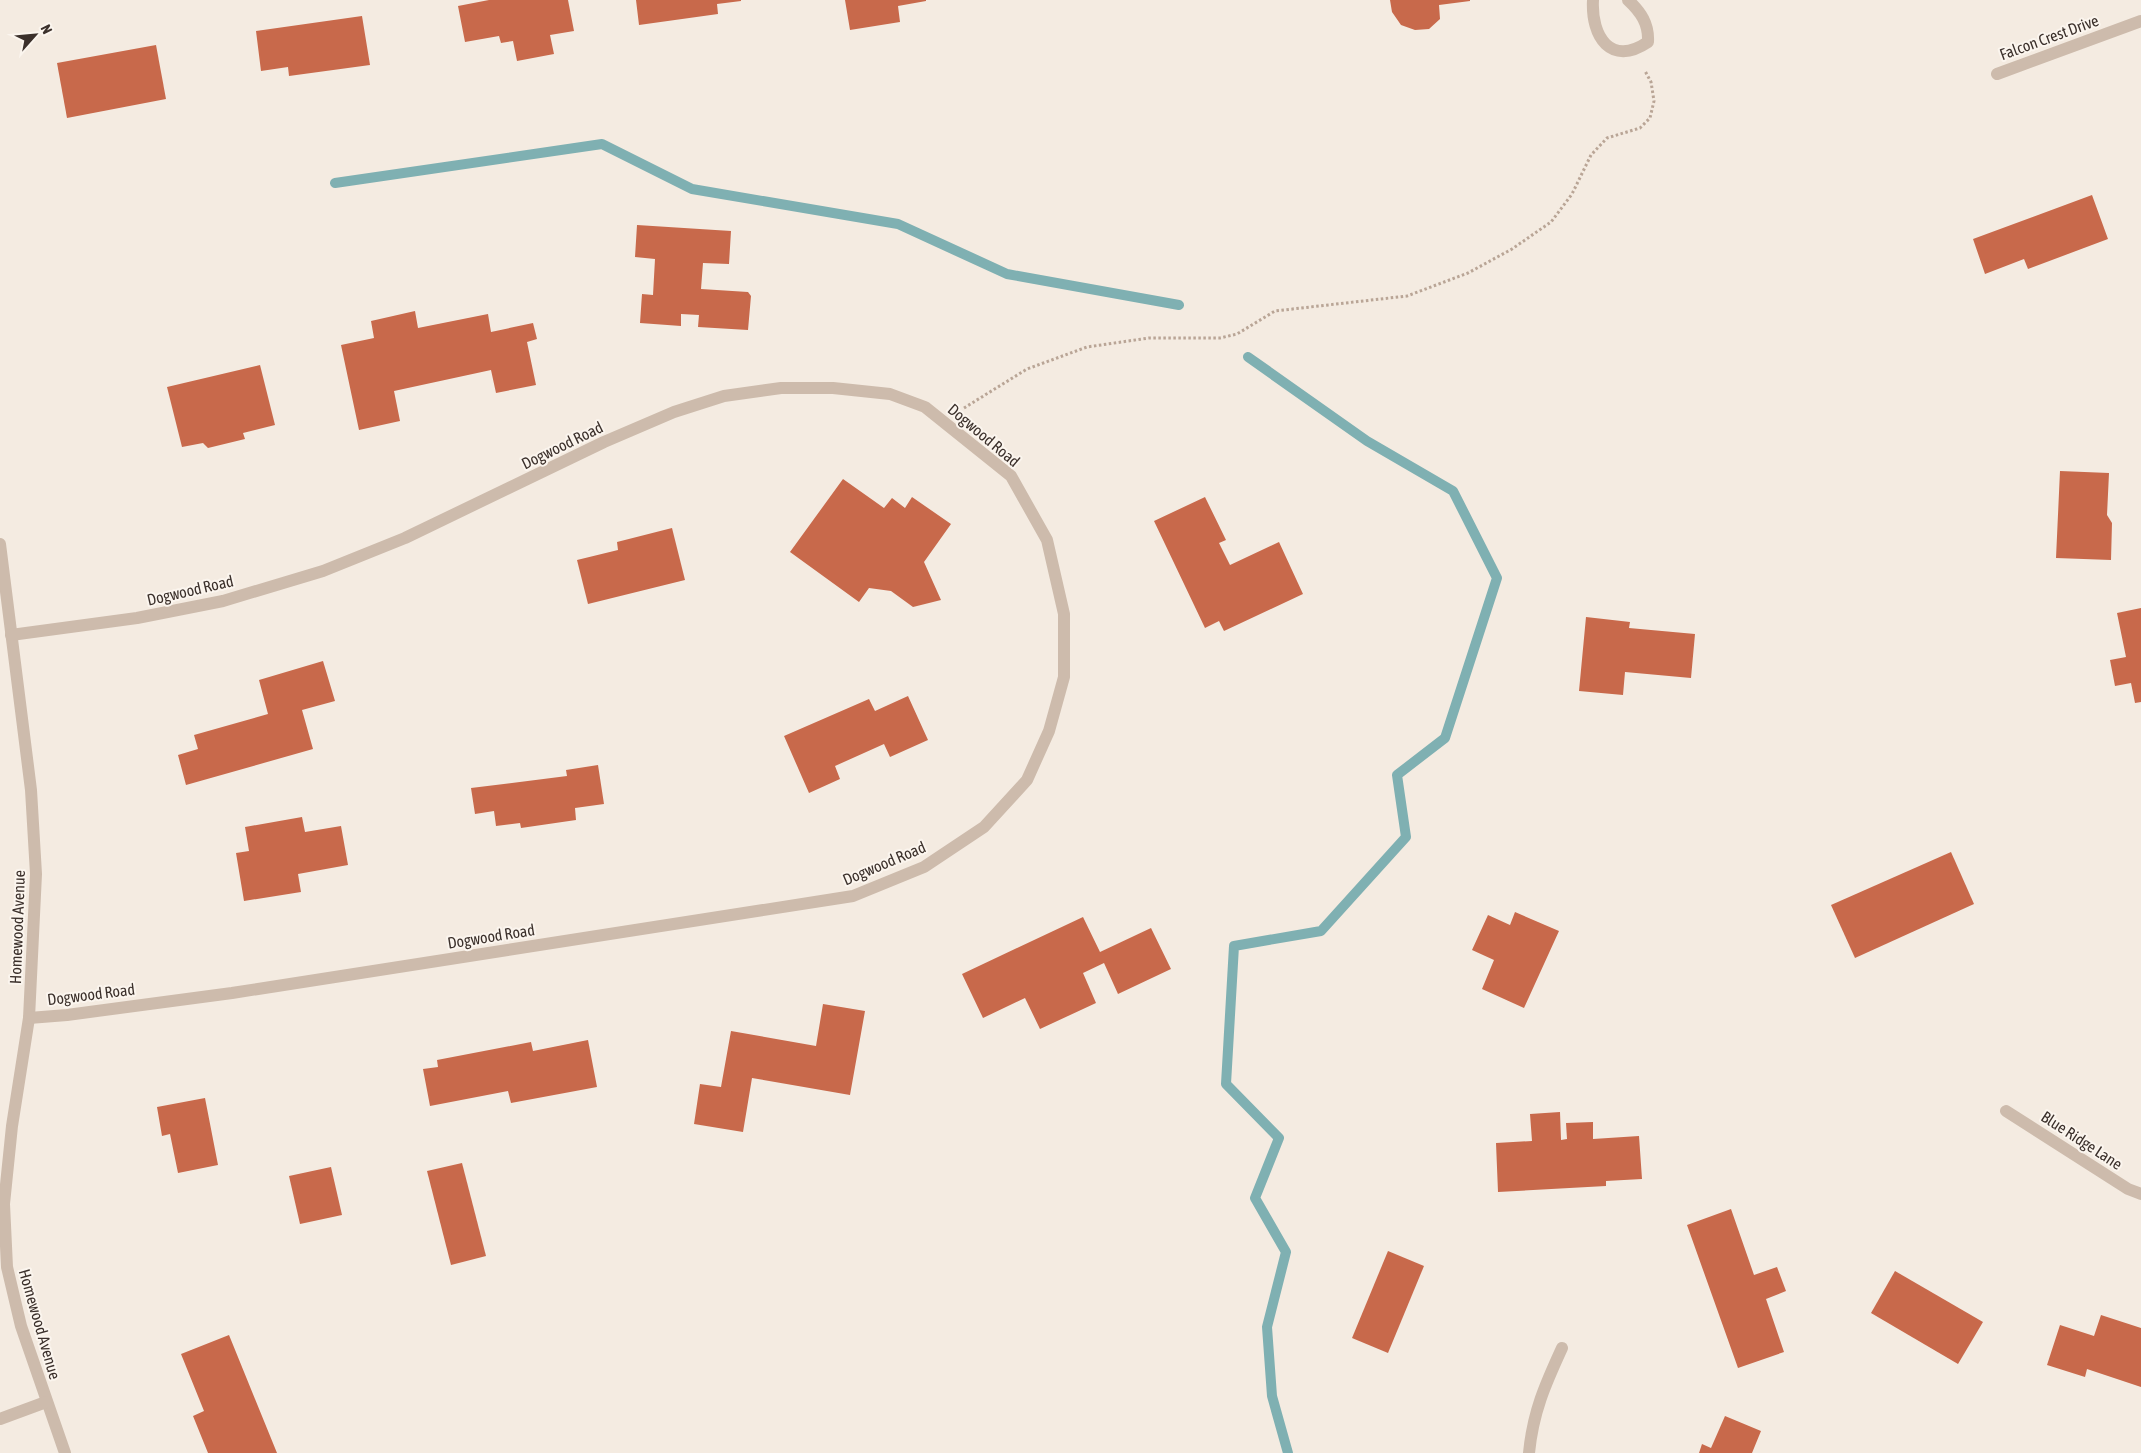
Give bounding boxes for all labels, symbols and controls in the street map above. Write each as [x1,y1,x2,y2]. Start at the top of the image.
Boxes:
north arrow [10,10,60,60]
street label: Falcon Crest Drive [1997,11,2101,63]
text: N [38,22,56,36]
street label: Dogwood Road [944,400,1024,471]
street label: Dogwood Road [518,418,606,473]
street label: Dogwood Road [145,571,235,610]
street label: Dogwood Road [840,837,928,889]
street label: Homewood Avenue [6,870,28,984]
street label: Dogwood Road [446,920,536,953]
street label: Dogwood Road [46,980,136,1009]
street label: Blue Ridge Lane [2038,1107,2126,1174]
street label: Homewood Avenue [16,1267,64,1381]

